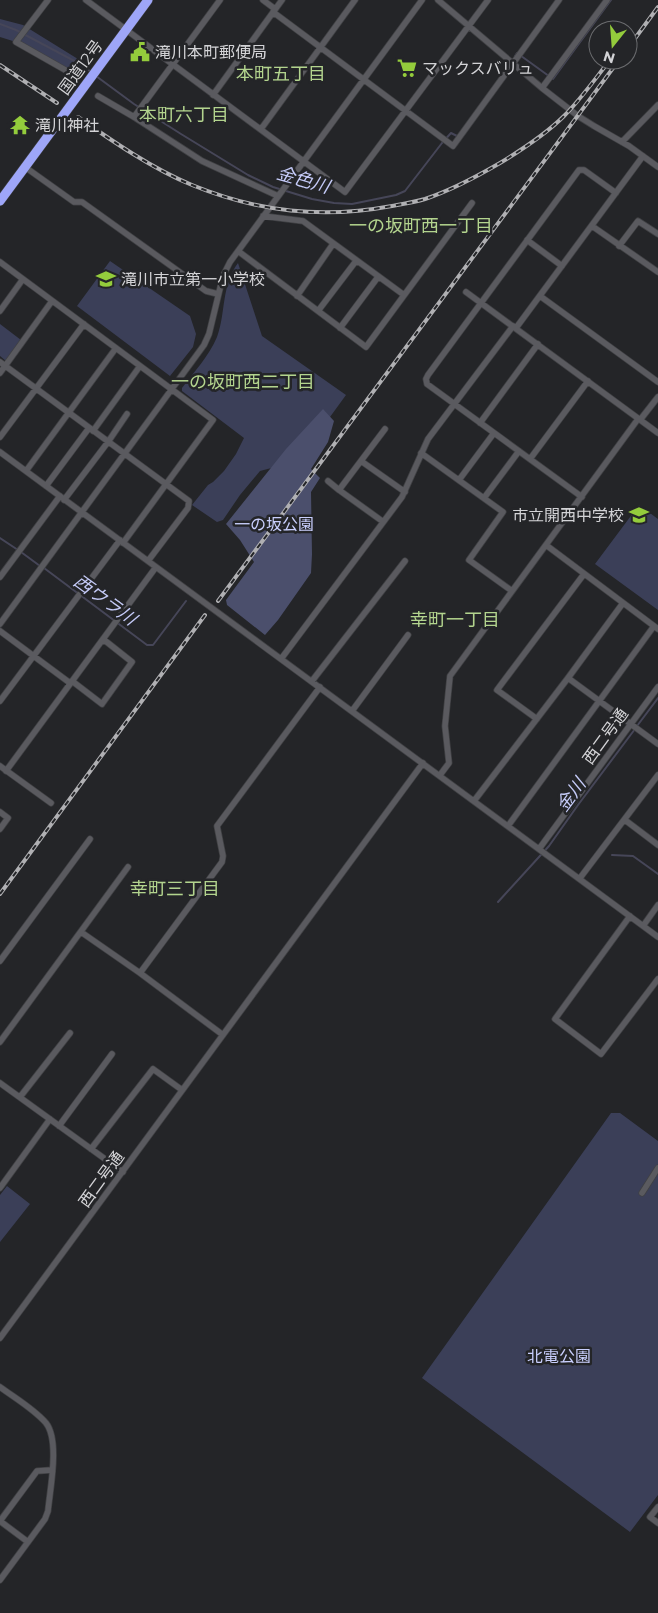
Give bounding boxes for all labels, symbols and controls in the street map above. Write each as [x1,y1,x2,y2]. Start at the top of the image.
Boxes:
north arrow [588,20,638,70]
street label: 国道12号 [54,36,107,98]
public building icon: 滝川本町郵便局 [129,41,151,63]
place label: 滝川本町郵便局 [155,43,267,62]
text: N [601,47,617,68]
supermarket icon: マックスバリュ [396,57,418,79]
place label: マックスバリュ [422,59,534,78]
district label: 本町五丁目 [236,63,326,85]
district label: 本町六丁目 [139,104,229,126]
temple icon: 滝川神社 [9,114,31,136]
place label: 滝川神社 [35,116,99,135]
water label: 金色川 [274,162,334,199]
district label: 一の坂町西一丁目 [349,215,493,237]
school or university icon: 滝川市立第一小学校 [95,268,117,290]
place label: 滝川市立第一小学校 [121,270,265,289]
district label: 一の坂町西二丁目 [171,371,315,393]
school or university icon: 市立開西中学校 [628,504,650,526]
place label: 市立開西中学校 [512,506,624,525]
park label: 一の坂公園 [234,515,314,534]
water label: 西ウラ川 [69,570,142,631]
district label: 幸町一丁目 [410,609,500,631]
street label: 西二号通 [579,705,632,768]
water label: 金川 [552,772,592,816]
district label: 幸町三丁目 [130,878,220,900]
street label: 西二号通 [75,1148,128,1211]
park label: 北電公園 [527,1347,591,1366]

